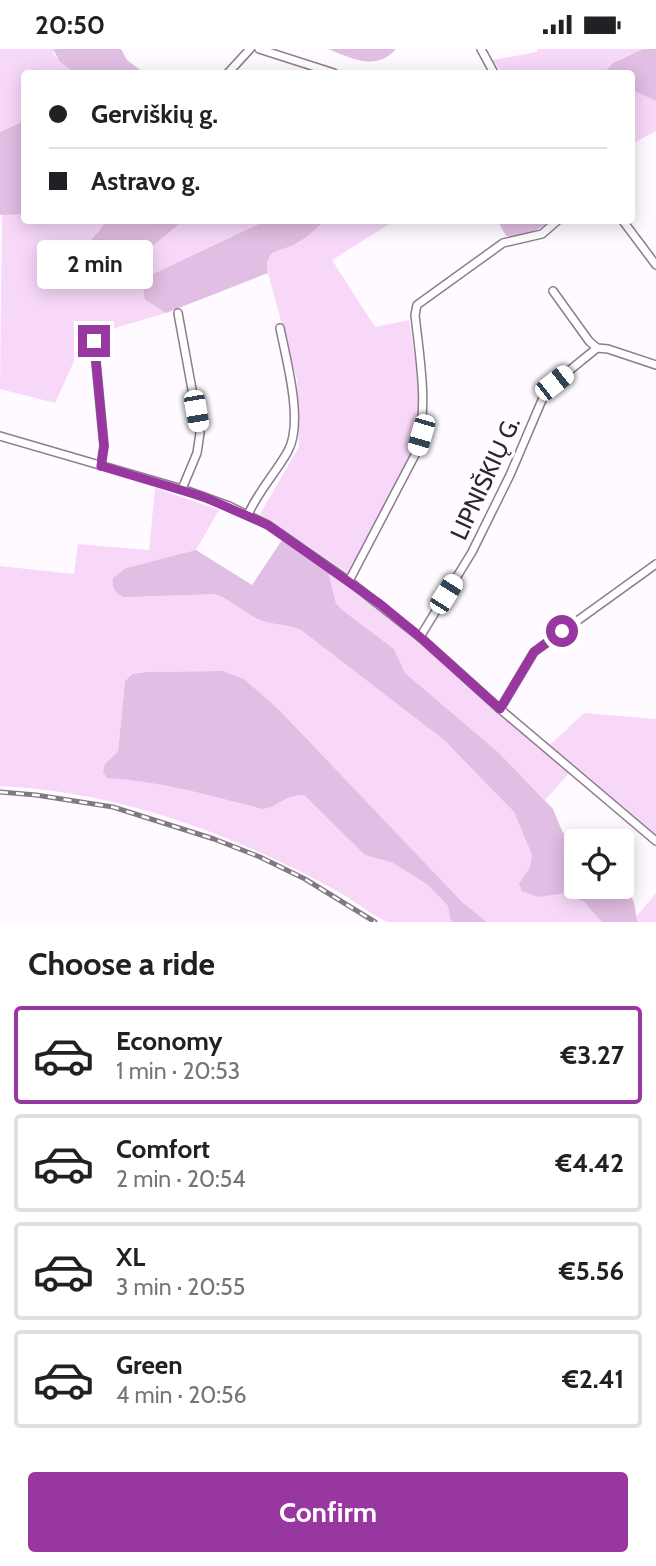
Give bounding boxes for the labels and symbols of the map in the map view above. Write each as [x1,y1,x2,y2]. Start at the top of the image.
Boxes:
callout: 2 min [36,239,152,289]
route end [78,325,110,357]
car [531,362,578,404]
car [183,388,210,434]
car [406,412,437,458]
street label: LIPNIŠKIŲ G. [444,412,526,544]
car [426,571,467,617]
route start [546,615,578,647]

